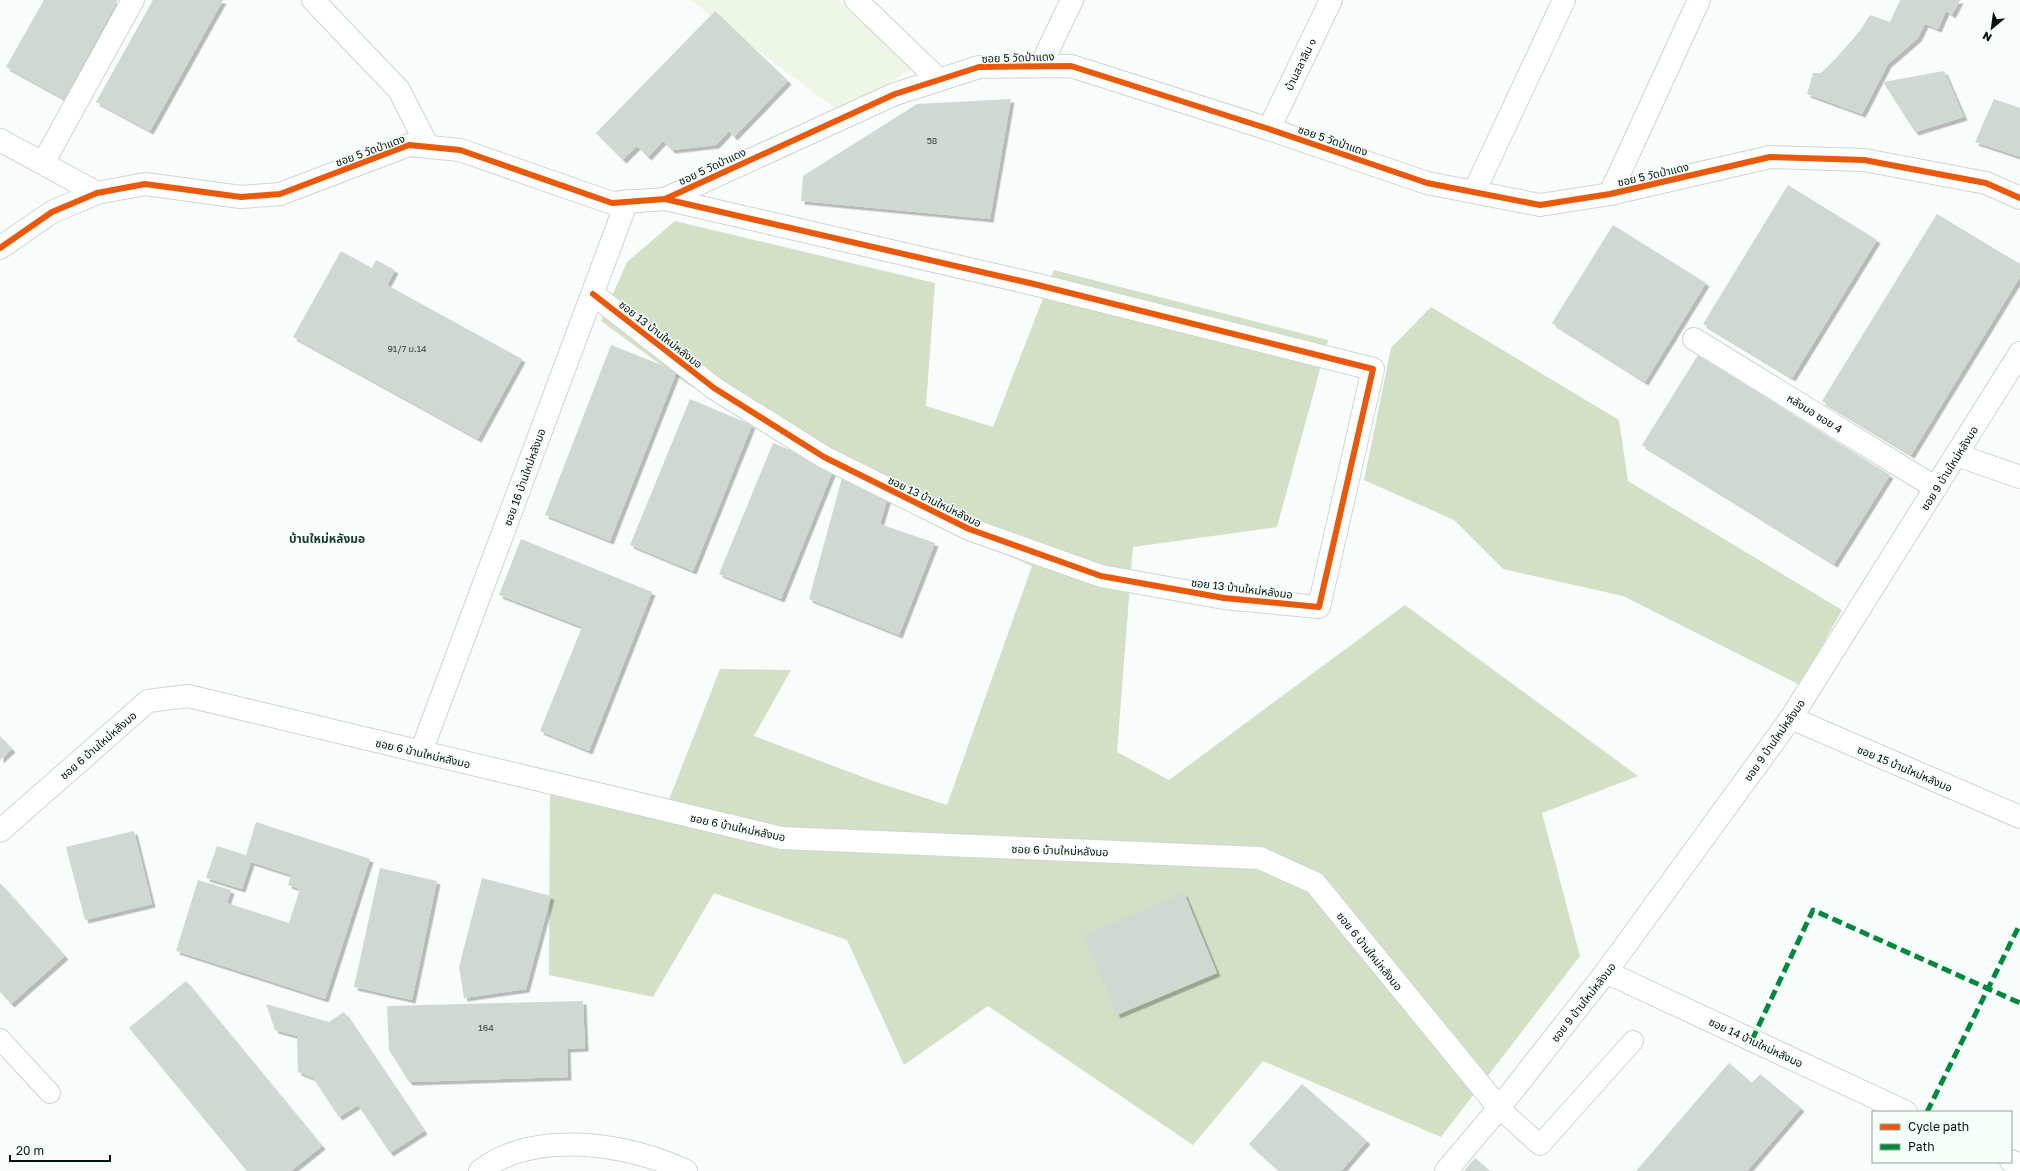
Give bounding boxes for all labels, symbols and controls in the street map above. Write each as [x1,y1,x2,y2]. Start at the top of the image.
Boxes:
north arrow [1972,8,2012,48]
text: N [1980,29,1994,45]
street label: บ้านสลาลิน ๑ [1282,36,1318,92]
street label: ซอย 5 วัดป่าแดง [981,49,1055,65]
street label: ซอย 5 วัดป่าแดง [1296,122,1370,158]
street label: ซอย 5 วัดป่าแดง [333,131,407,169]
house number: 58 [927,135,937,146]
street label: ซอย 5 วัดป่าแดง [676,145,748,187]
street label: ซอย 5 วัดป่าแดง [1616,159,1690,189]
street label: ซอย 13 บ้านใหม่หลังมอ [617,297,705,371]
house number: 91/7 ม.14 [387,343,427,354]
street label: หลังมอ ซอย 4 [1785,391,1845,435]
street label: ซอย 9 บ้านใหม่หลังมอ [1918,423,1980,513]
street label: ซอย 16 บ้านใหม่หลังมอ [500,427,548,527]
street label: ซอย 13 บ้านใหม่หลังมอ [886,473,984,529]
district label: บ้านใหม่หลังมอ [289,531,365,546]
street label: ซอย 13 บ้านใหม่หลังมอ [1190,575,1294,601]
street label: ซอย 9 บ้านใหม่หลังมอ [1741,697,1807,783]
street label: ซอย 6 บ้านใหม่หลังมอ [57,708,139,782]
street label: ซอย 6 บ้านใหม่หลังมอ [374,736,472,770]
street label: ซอย 15 บ้านใหม่หลังมอ [1855,742,1955,794]
street label: ซอย 6 บ้านใหม่หลังมอ [689,811,787,843]
street label: ซอย 6 บ้านใหม่หลังมอ [1011,842,1109,858]
street label: ซอย 6 บ้านใหม่หลังมอ [1334,909,1406,993]
street label: ซอย 9 บ้านใหม่หลังมอ [1548,960,1618,1044]
street label: ซอย 14 บ้านใหม่หลังมอ [1707,1014,1805,1070]
house number: 164 [478,1022,494,1033]
legend [1872,1111,2012,1163]
text: Cycle path [1908,1119,1969,1134]
scale bar [10,1137,110,1163]
text: Path [1908,1139,1935,1154]
text: 20 m [16,1143,44,1158]

